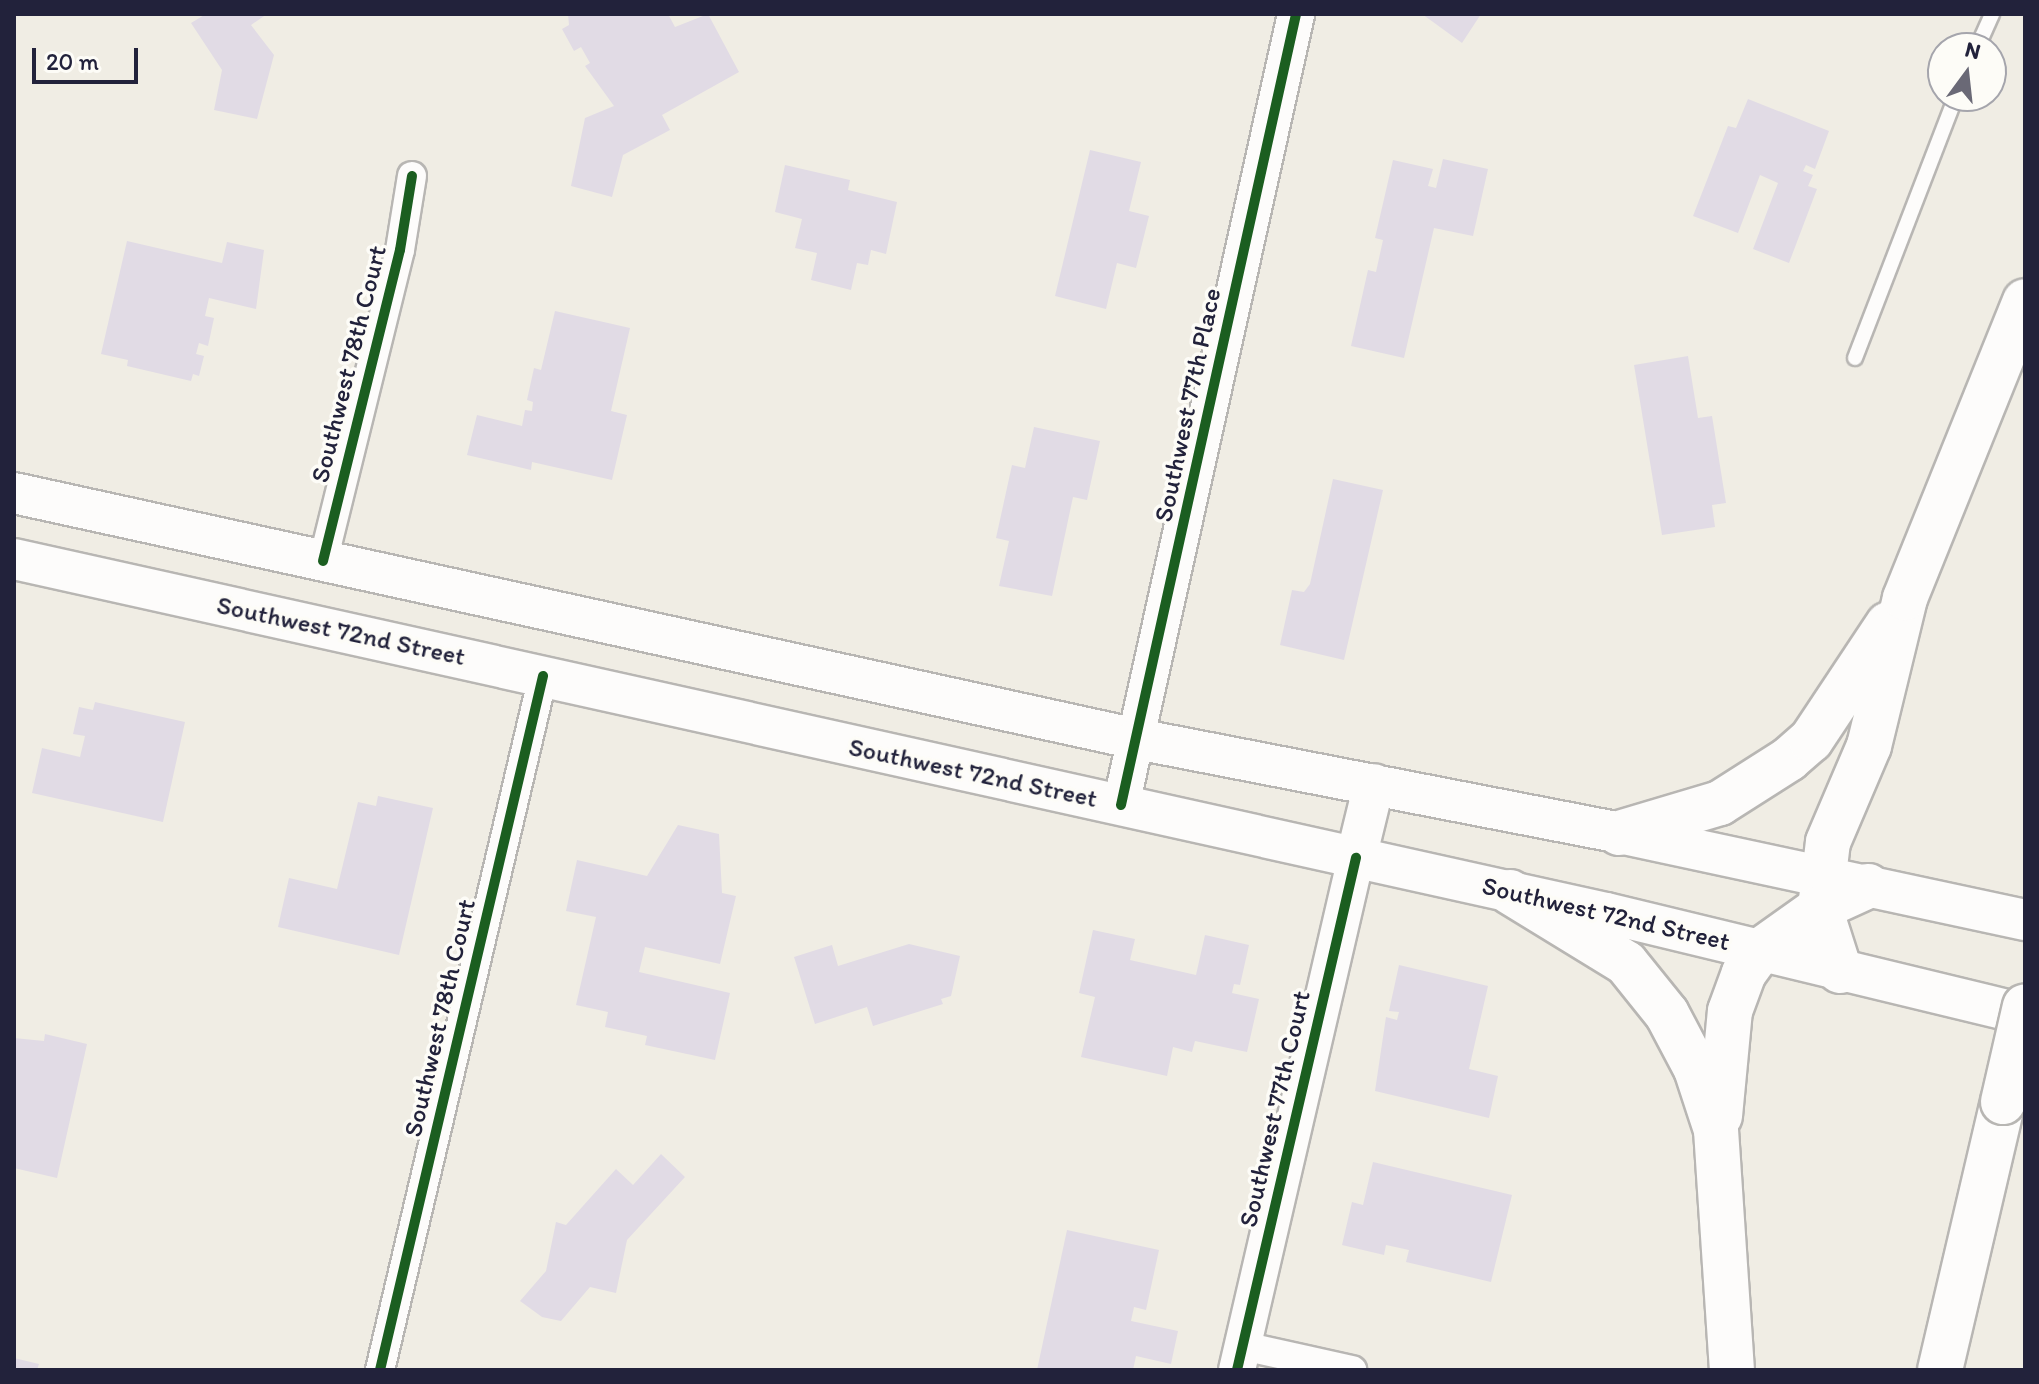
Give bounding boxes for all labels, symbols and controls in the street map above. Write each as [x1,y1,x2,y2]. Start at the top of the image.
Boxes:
scale bar [36,32,142,82]
north arrow [1927,32,2007,112]
text: N [1962,35,1983,65]
text: 20 m [46,47,99,76]
street label: Southwest 78th Court [304,242,394,486]
street label: Southwest 77th Place [1148,286,1228,524]
street label: Southwest 72nd Street [214,590,468,672]
street label: Southwest 72nd Street [846,732,1100,814]
street label: Southwest 72nd Street [1480,870,1732,958]
street label: Southwest 78th Court [397,896,483,1140]
street label: Southwest 77th Court [1233,988,1317,1230]

